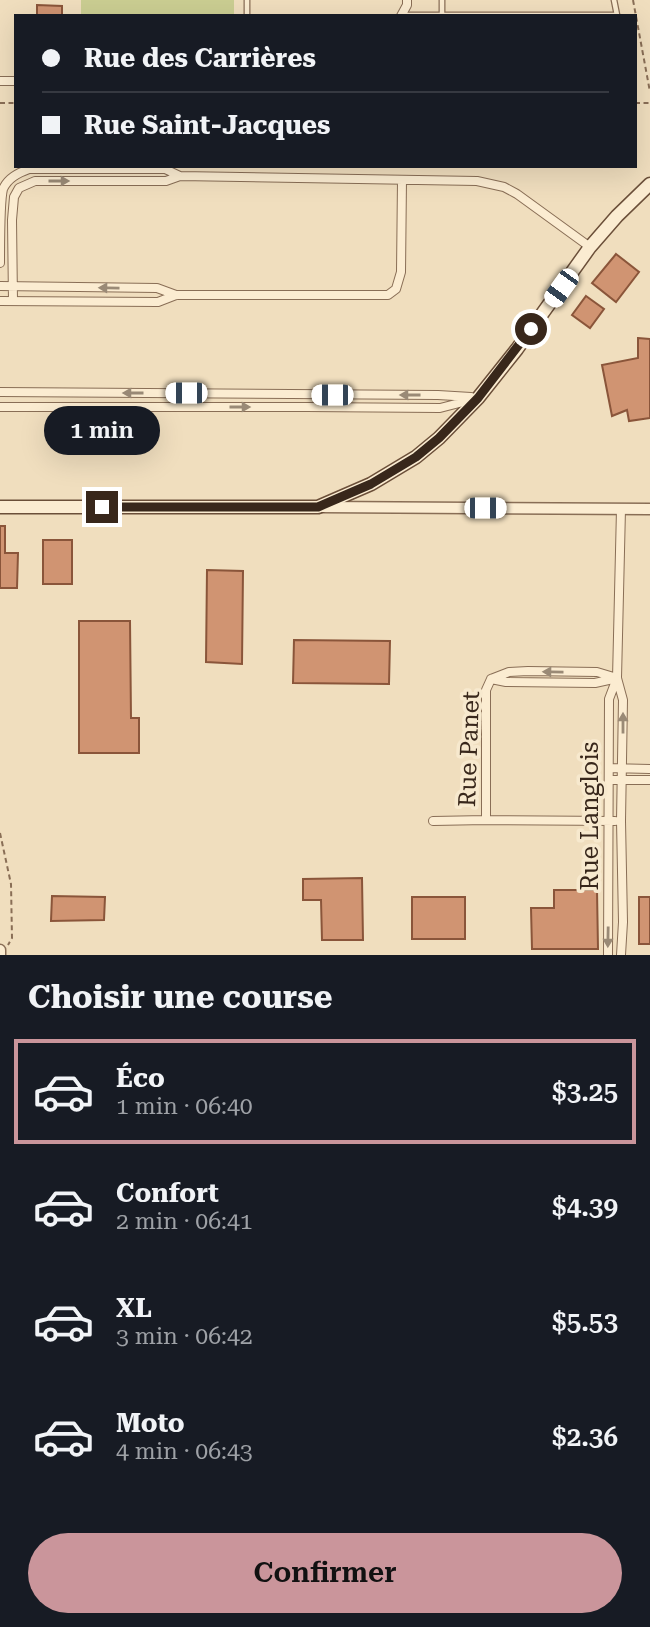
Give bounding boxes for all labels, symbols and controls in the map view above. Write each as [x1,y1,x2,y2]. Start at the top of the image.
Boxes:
text: Rue des Carrières [84,43,316,73]
text: Rue Saint-Jacques [84,110,331,140]
one-way arrow [48,175,70,187]
car [541,265,582,311]
one-way arrow [98,282,120,294]
route start [515,313,547,345]
car [166,383,208,404]
car [312,385,354,406]
one-way arrow [122,387,144,399]
one-way arrow [398,389,420,401]
one-way arrow [229,401,251,413]
callout: 1 min [44,406,160,454]
text: 1 min [70,417,134,444]
route end [86,491,118,523]
car [465,498,507,519]
one-way arrow [542,666,564,677]
street label: Rue Panet [453,691,485,807]
one-way arrow [617,712,629,734]
street label: Rue Langlois [576,742,604,890]
one-way arrow [602,926,614,948]
text: Choisir une course [28,978,332,1016]
icon: car [32,1060,95,1123]
text: Éco [116,1063,165,1093]
text: $3.25 [552,1077,618,1107]
text: 1 min · 06:40 [116,1093,253,1120]
icon: car [32,1175,95,1238]
text: Confort [116,1178,219,1208]
text: $4.39 [552,1192,618,1222]
text: 2 min · 06:41 [116,1208,253,1235]
icon: car [32,1290,95,1353]
text: XL [116,1293,152,1323]
text: $5.53 [552,1307,618,1337]
text: 3 min · 06:42 [116,1323,253,1350]
icon: car [32,1405,95,1468]
text: Moto [116,1408,185,1438]
text: $2.36 [552,1422,618,1452]
text: 4 min · 06:43 [116,1438,253,1465]
button: Confirmer [28,1533,622,1613]

